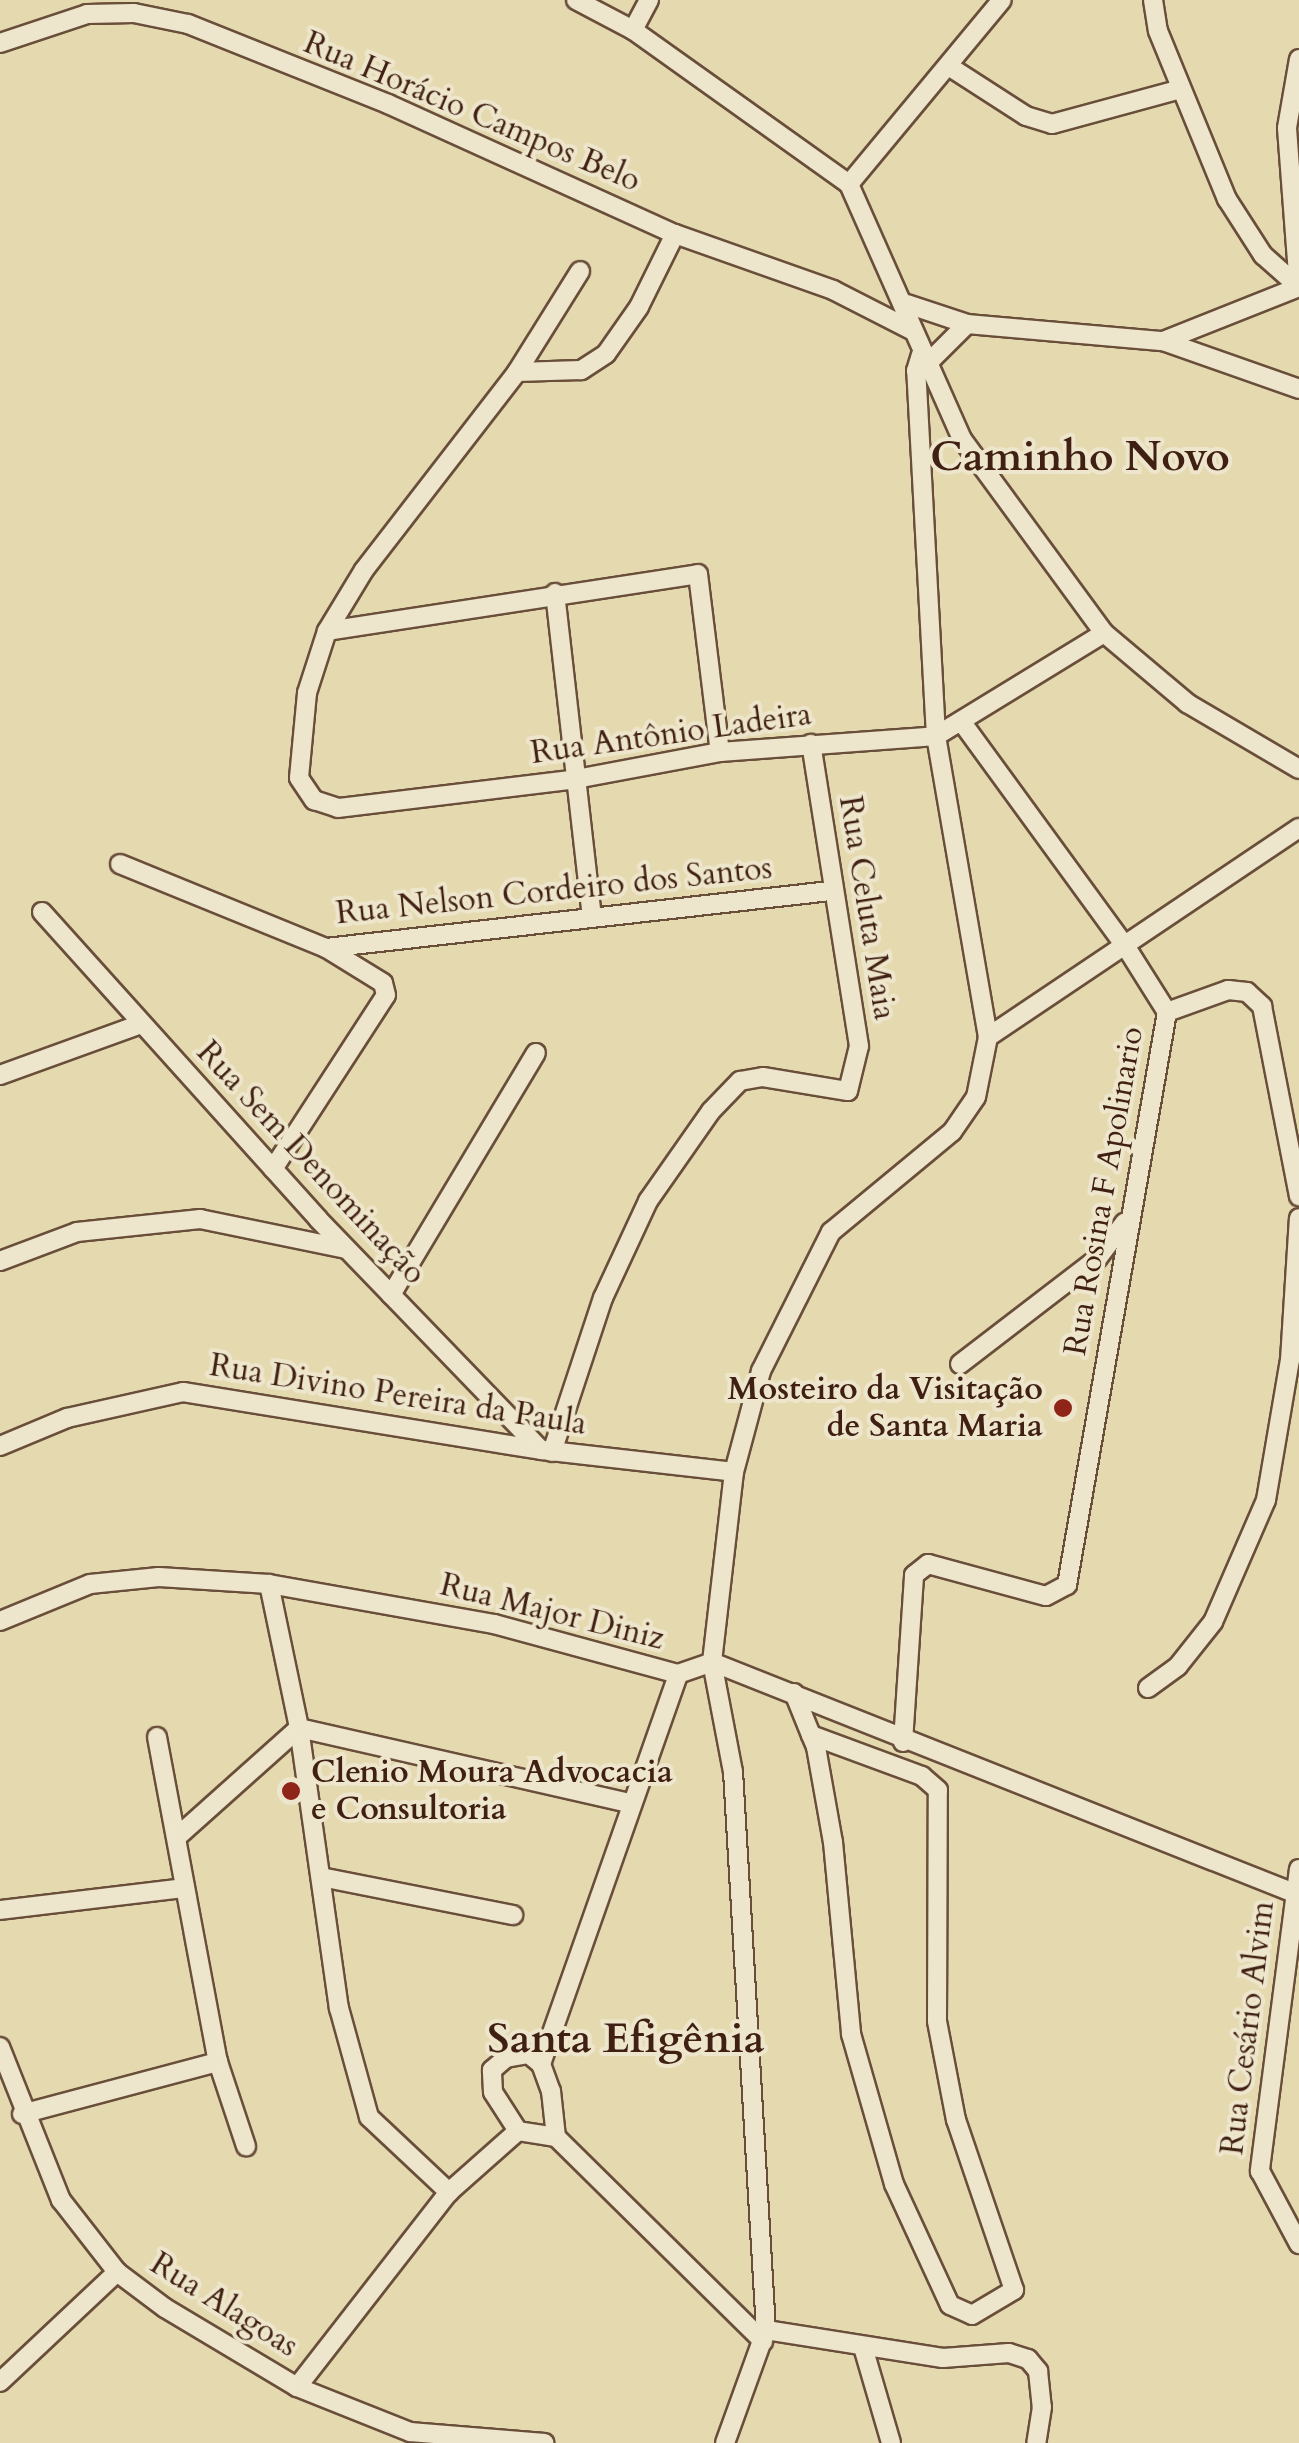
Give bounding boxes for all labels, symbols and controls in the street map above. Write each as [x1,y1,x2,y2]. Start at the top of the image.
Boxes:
street label: Rua Horácio Campos Belo [298,24,646,200]
district label: Caminho Novo [930,432,1230,482]
street label: Rua Antônio Ladeira [528,695,814,773]
street label: Rua Celuta Maia [830,793,904,1023]
street label: Rua Nelson Cordeiro dos Santos [334,849,774,933]
street label: Rua Rosina F Apolinario [1056,1024,1152,1358]
street label: Rua Sem Denominação [188,1034,434,1292]
street label: Rua Divino Pereira da Paula [207,1346,589,1444]
place label: Mosteiro da Visitação de Santa Maria [728,1371,1043,1446]
marker: Mosteiro da Visitação de Santa Maria [1052,1397,1074,1419]
street label: Rua Major Diniz [436,1566,668,1658]
place label: Clenio Moura Advocacia e Consultoria [311,1754,673,1829]
marker: Clenio Moura Advocacia e Consultoria [280,1780,302,1802]
street label: Rua Cesário Alvim [1213,1899,1283,2157]
district label: Santa Efigênia [487,2014,765,2064]
street label: Rua Alagoas [143,2245,305,2365]

